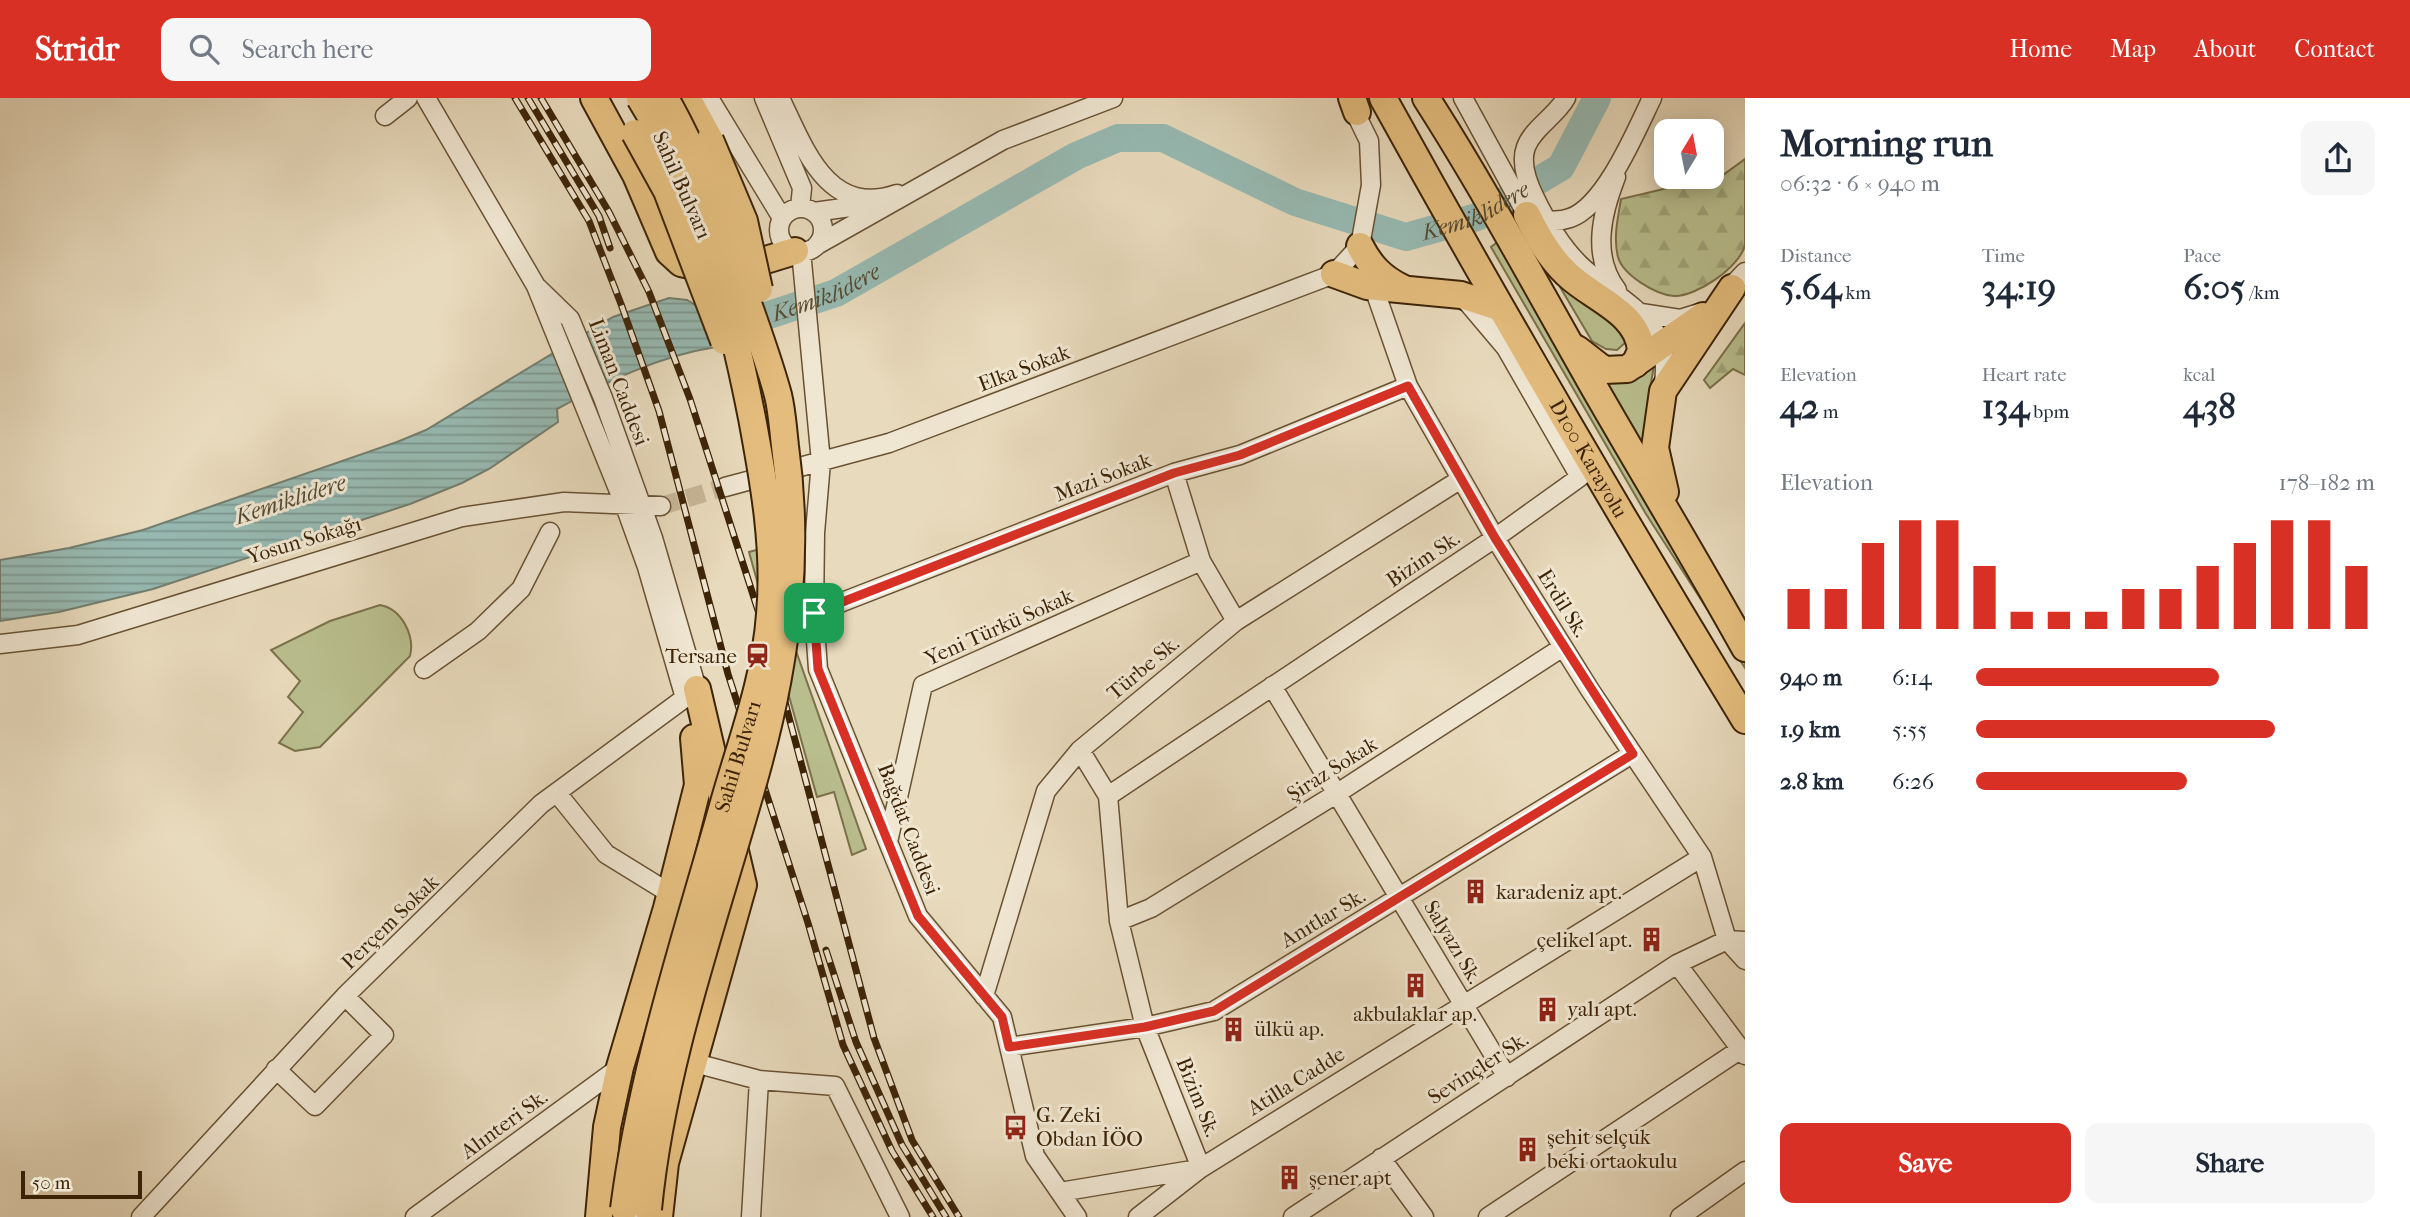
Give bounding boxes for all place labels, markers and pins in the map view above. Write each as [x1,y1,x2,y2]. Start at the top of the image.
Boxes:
pin [784,583,844,643]
station icon: Tersane [743,642,771,670]
place label: Tersane [665,644,737,668]
building icon: karadeniz apt. [1462,878,1490,906]
place label: karadeniz apt. [1496,880,1622,904]
building icon: çelikel apt. [1638,926,1666,954]
place label: çelikel apt. [1537,928,1632,952]
building icon: akbulaklar ap. [1401,971,1429,999]
building icon: yalı apt. [1533,995,1561,1023]
place label: yalı apt. [1567,997,1637,1021]
place label: akbulaklar ap. [1353,1002,1477,1026]
building icon: ülkü ap. [1220,1015,1248,1043]
place label: ülkü ap. [1253,1017,1324,1041]
place label: G. Zeki Obdan İÖO [1036,1103,1143,1151]
bus stop icon: G. Zeki Obdan İÖO [1002,1113,1030,1141]
place label: şehit selçuk beki ortaokulu [1546,1125,1677,1173]
building icon: şehit selçuk beki ortaokulu [1513,1135,1541,1163]
building icon: şener apt [1275,1164,1303,1192]
place label: şener apt [1309,1166,1392,1190]

